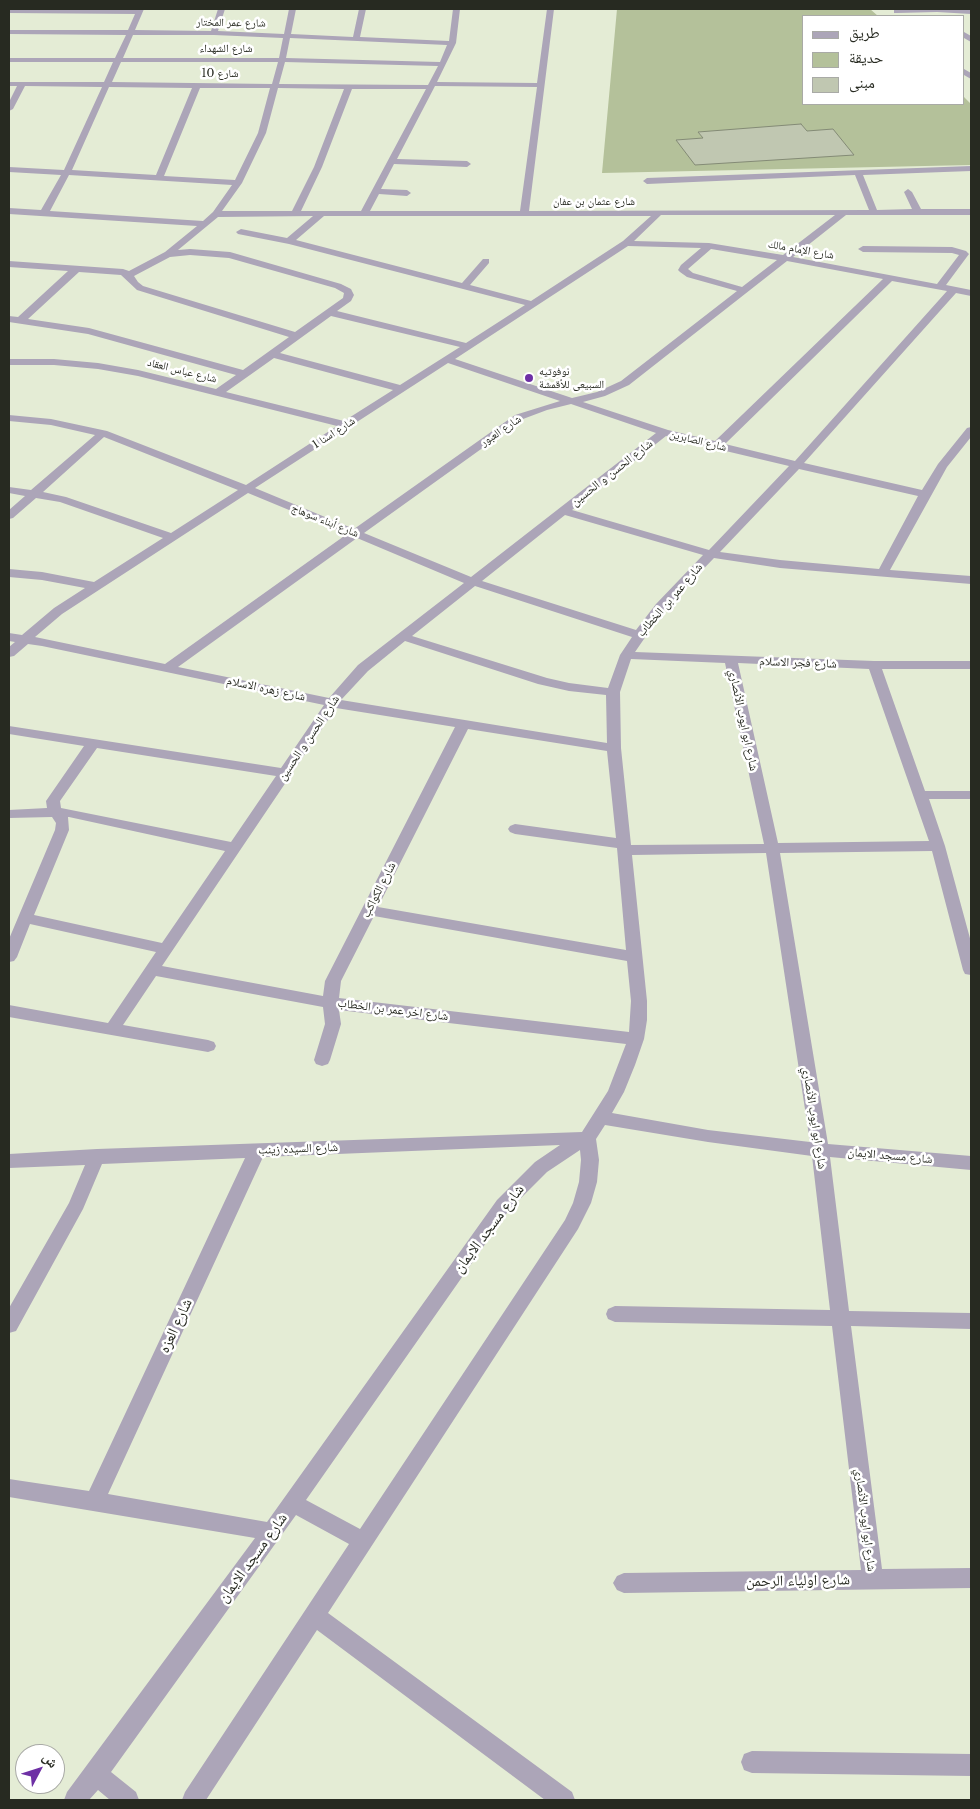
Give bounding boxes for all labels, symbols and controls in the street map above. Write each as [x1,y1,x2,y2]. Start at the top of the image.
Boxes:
legend [802,15,965,105]
street label: شارع عمر المختار [196,16,266,30]
text: طريق [849,23,880,42]
street label: شارع الشهداء [199,42,253,56]
text: حديقة [849,48,883,67]
street label: شارع 10 [202,67,238,81]
text: مبنى [849,73,875,92]
street label: شارع عثمان بن عفان [553,195,635,209]
street label: شارع الإمام مالك [767,238,835,262]
street label: شارع عباس العقاد [146,356,218,386]
place label: نوفوتيه السبيعى للأقمشة [539,365,604,391]
marker: نوفوتيه السبيعى للأقمشة [523,372,535,384]
street label: شارع العبور [478,413,524,449]
street label: شارع اسنا 1 [310,414,358,452]
street label: شارع الصابرين [668,428,728,454]
street label: شارع الحسن و الحسين [568,437,656,509]
street label: شارع أبناء سوهاج [289,502,361,540]
street label: شارع عمر بن الخطاب [634,560,706,640]
street label: شارع فجر الاسلام [759,654,837,672]
street label: شارع ابو ايوب الأنصاري [725,668,761,772]
street label: شارع زهره الاسلام [225,674,307,704]
street label: شارع الحسن و الحسين [275,693,343,783]
street label: شارع الكواكب [359,860,399,920]
street label: شارع اخر عمر بن الخطاب [337,996,449,1024]
street label: شارع ابو ايوب الأنصاري [799,1066,829,1170]
street label: شارع السيده زينب [258,1140,338,1158]
street label: شارع مسجد الايمان [847,1145,933,1167]
street label: شارع مسجد الايمان [450,1181,528,1277]
street label: شارع العزه [156,1296,196,1356]
street label: شارع ابو ايوب الأنصاري [852,1468,878,1572]
street label: شارع مسجد الايمان [214,1510,292,1606]
street label: شارع اولياء الرحمن [746,1571,850,1591]
north arrow [15,1744,65,1794]
text: ش [39,1749,62,1771]

